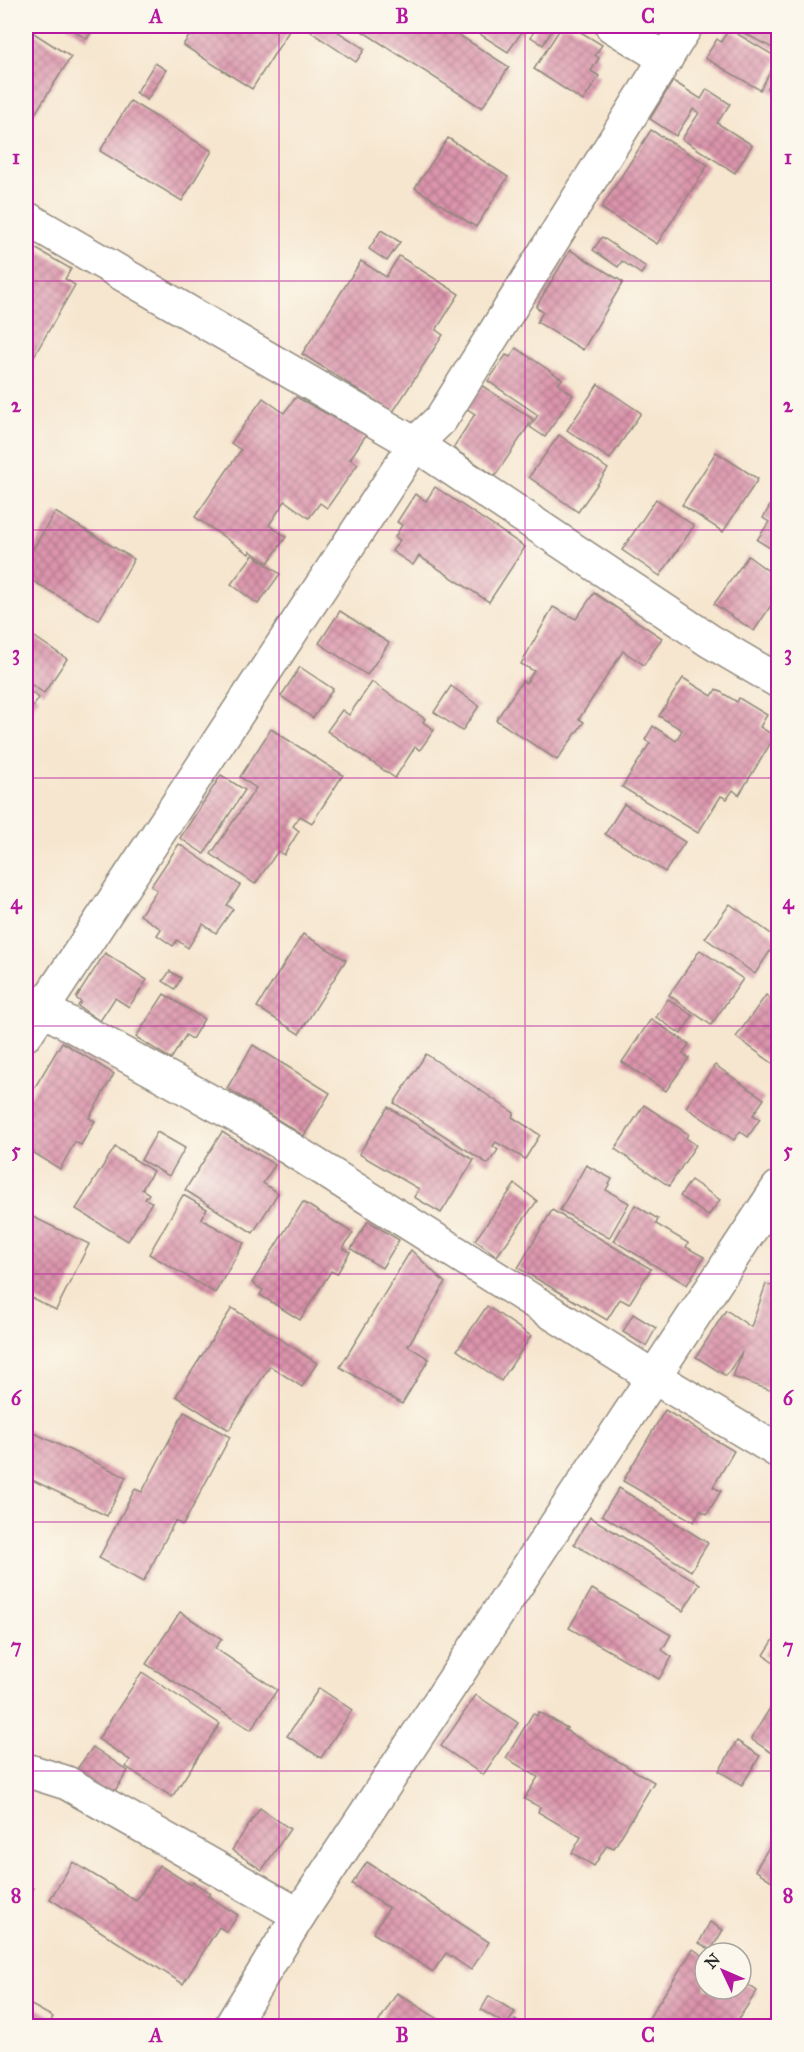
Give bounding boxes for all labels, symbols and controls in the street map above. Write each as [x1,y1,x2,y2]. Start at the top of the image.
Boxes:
text: A [147,4,163,28]
text: B [395,4,409,28]
text: C [641,4,655,28]
text: 1 [12,145,20,169]
text: 1 [784,145,792,169]
text: 2 [11,393,22,417]
text: 2 [783,393,794,417]
text: 3 [12,641,20,666]
text: 3 [784,641,792,666]
text: 4 [10,890,22,915]
text: 4 [782,890,794,915]
text: 5 [11,1138,21,1162]
text: 5 [783,1138,793,1162]
text: 6 [11,1386,23,1410]
text: 6 [783,1386,795,1410]
text: 7 [11,1634,22,1658]
text: 7 [783,1634,794,1658]
text: 8 [11,1883,21,1907]
text: 8 [783,1883,793,1907]
north arrow [693,1941,753,2001]
text: N [701,1949,724,1972]
text: A [147,2023,163,2047]
text: B [395,2023,409,2047]
text: C [641,2023,655,2047]

